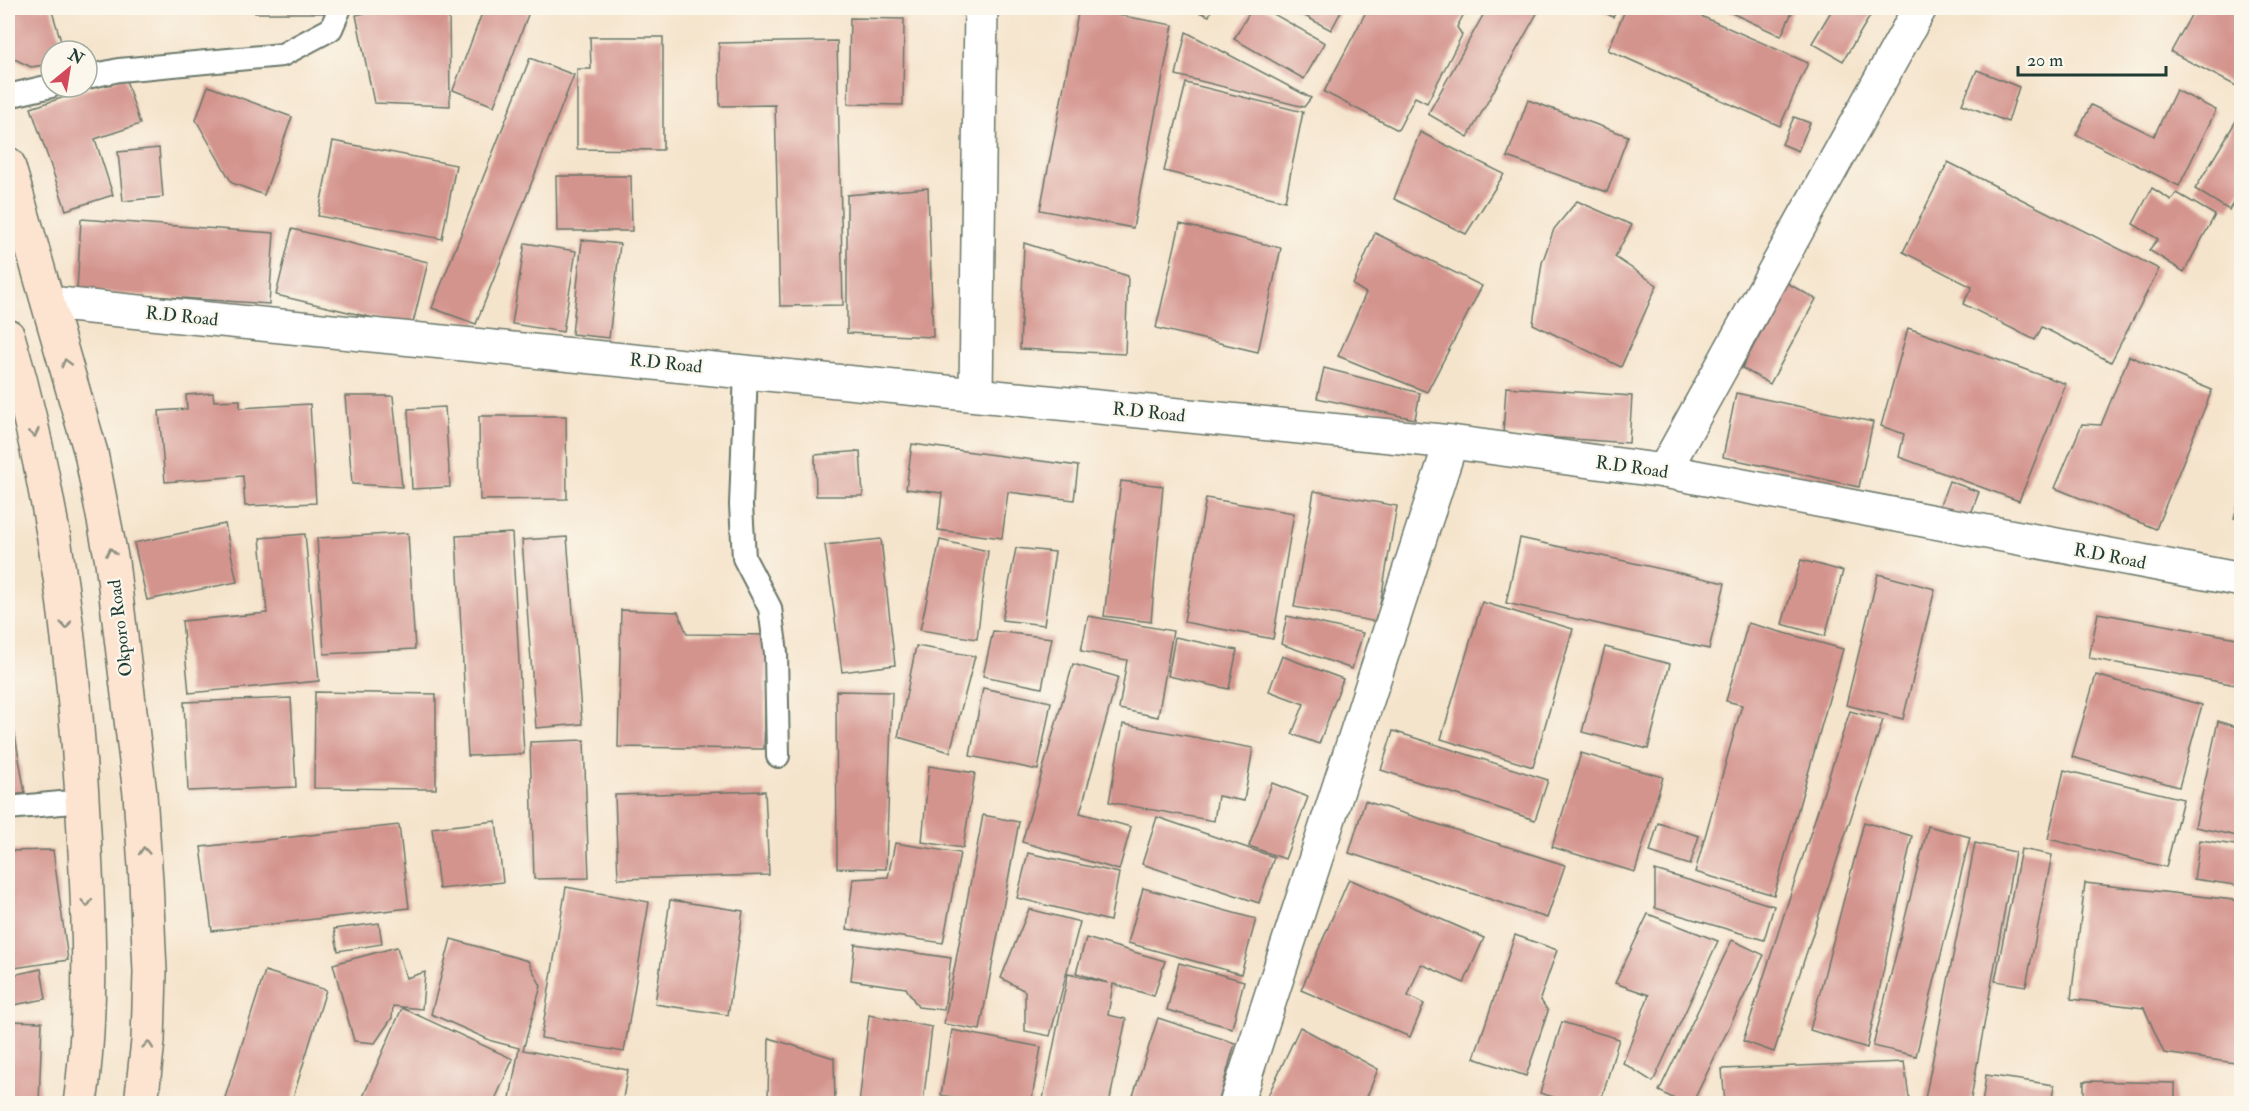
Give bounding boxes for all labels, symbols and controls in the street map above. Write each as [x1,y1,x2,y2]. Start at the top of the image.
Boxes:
north arrow [39,39,99,99]
scale bar [2018,39,2166,77]
text: N [64,44,88,69]
text: 20 m [2027,49,2063,72]
street label: R.D Road [144,301,220,332]
street label: R.D Road [628,348,704,379]
one-way arrow [61,358,73,369]
street label: R.D Road [1111,397,1187,428]
one-way arrow [27,428,40,438]
street label: R.D Road [1594,451,1670,484]
street label: R.D Road [2072,538,2148,575]
one-way arrow [105,548,117,557]
street label: Okporo Road [103,578,138,678]
one-way arrow [59,620,72,630]
one-way arrow [138,846,151,855]
one-way arrow [81,899,94,908]
one-way arrow [141,1041,154,1050]

